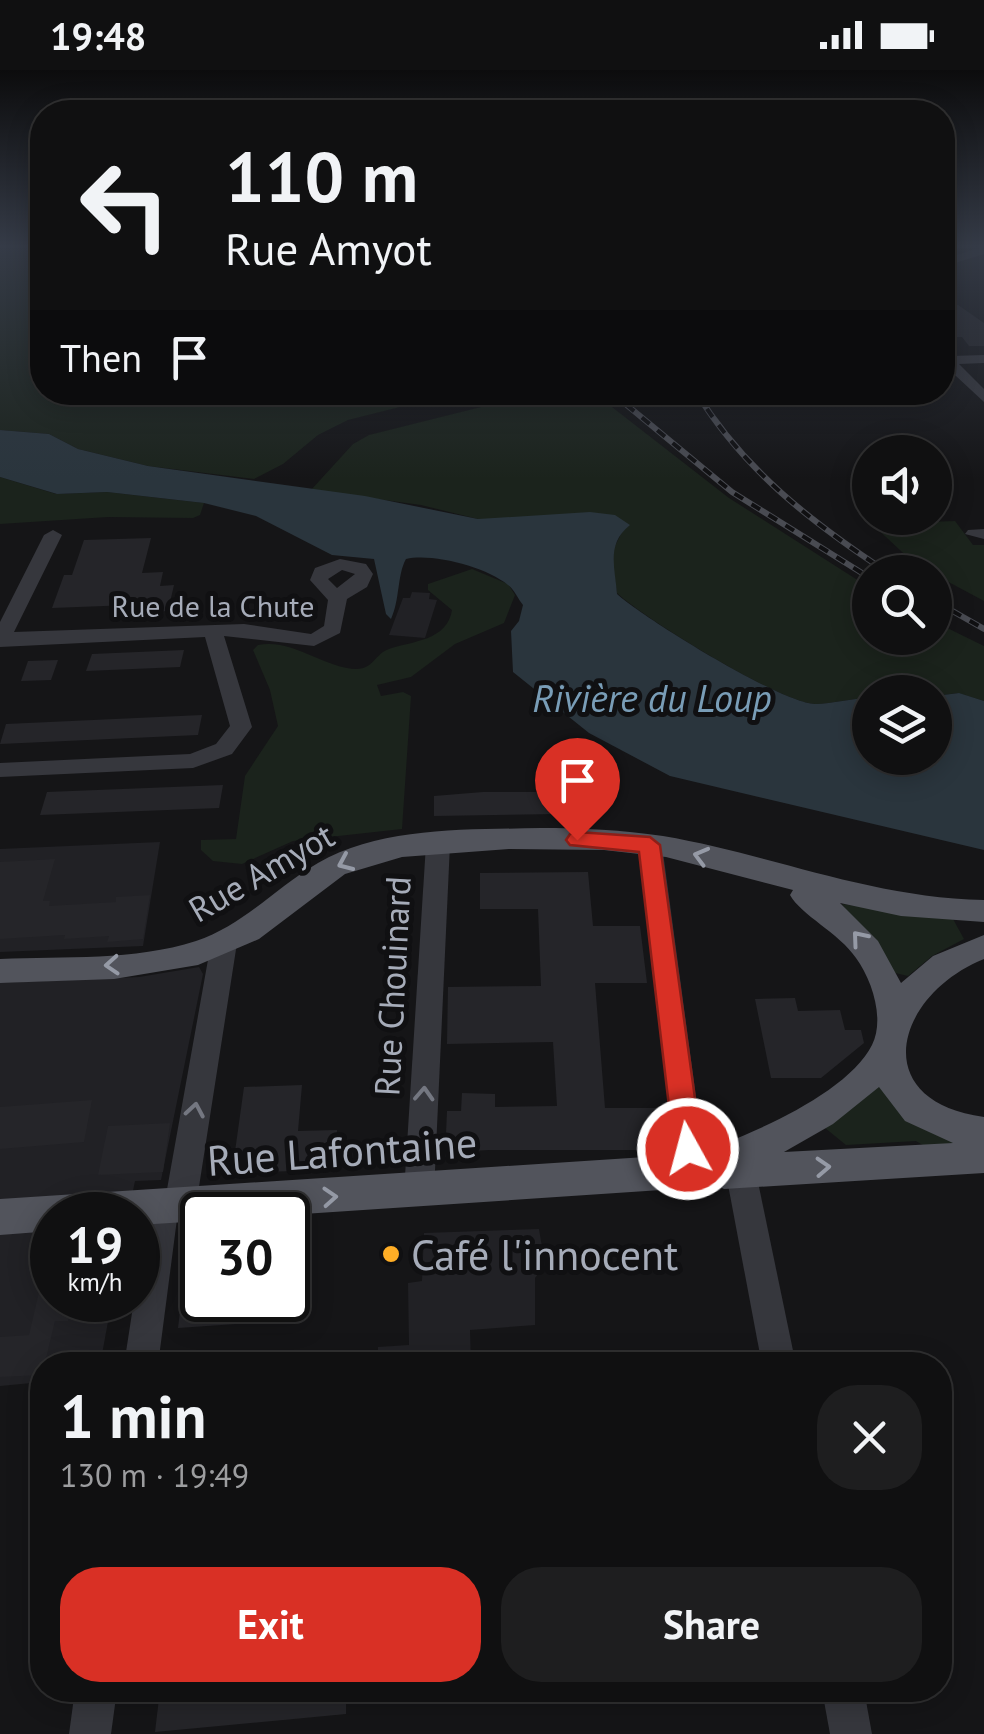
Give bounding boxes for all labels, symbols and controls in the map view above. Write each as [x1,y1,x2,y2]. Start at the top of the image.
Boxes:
text: 19:48 [50,11,146,60]
text: 110 m [225,131,418,221]
icon: left [60,140,190,270]
text: Rue Amyot [225,219,432,277]
icon: arrive [162,330,217,385]
text: Then [60,333,142,382]
map controls [852,435,952,775]
button: sound [852,435,952,535]
button: search [852,555,952,655]
street label: Rue de la Chute [112,586,314,625]
water label: Rivière du Loup [532,673,772,722]
button: layers [852,675,952,775]
pin [535,738,620,841]
icon: arrive [550,753,605,808]
street label: Rue Amyot [180,812,342,932]
one-way arrow [693,846,710,867]
one-way arrow [337,850,355,870]
street label: Rue Chouinard [363,875,421,1097]
one-way arrow [852,931,870,950]
one-way arrow [104,953,120,975]
one-way arrow [413,1086,434,1102]
position arrow [636,1097,740,1201]
one-way arrow [184,1102,205,1119]
street label: Rue Lafontaine [205,1114,479,1188]
one-way arrow [815,1157,831,1178]
one-way arrow [323,1187,339,1208]
speed limit sign: 30 [180,1192,310,1322]
text: 19 [67,1212,123,1277]
place label: Café l'innocent [411,1227,678,1282]
marker: Café l'innocent [380,1243,402,1265]
text: km/h [68,1266,122,1298]
text: 1 min [60,1377,206,1455]
button: close [817,1385,922,1490]
text: 130 m · 19:49 [60,1454,249,1496]
button: Exit [60,1567,481,1682]
button: Share [501,1567,922,1682]

